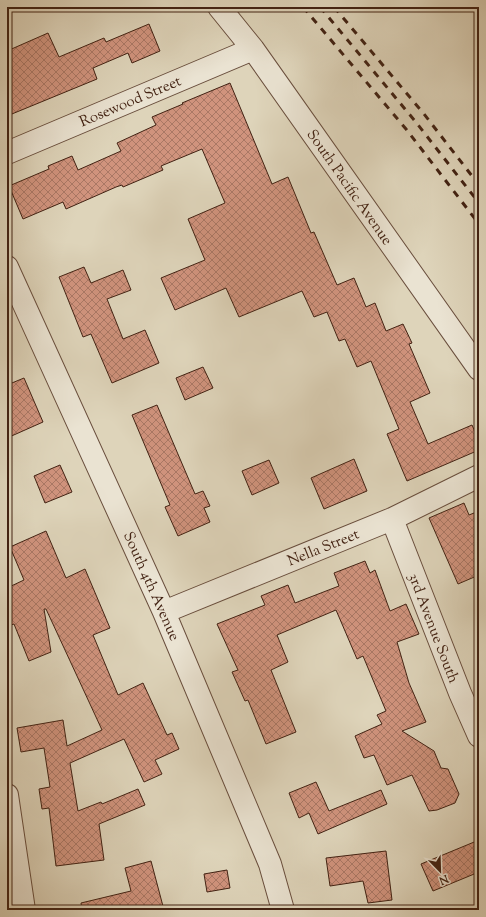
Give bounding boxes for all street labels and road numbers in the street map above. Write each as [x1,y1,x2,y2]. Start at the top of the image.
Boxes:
street label: Rosewood Street [76,71,185,133]
street label: South Pacific Avenue [301,126,397,250]
street label: Nella Street [284,524,363,572]
street label: South 4th Avenue [117,529,184,645]
street label: 3rd Avenue South [402,571,463,687]

